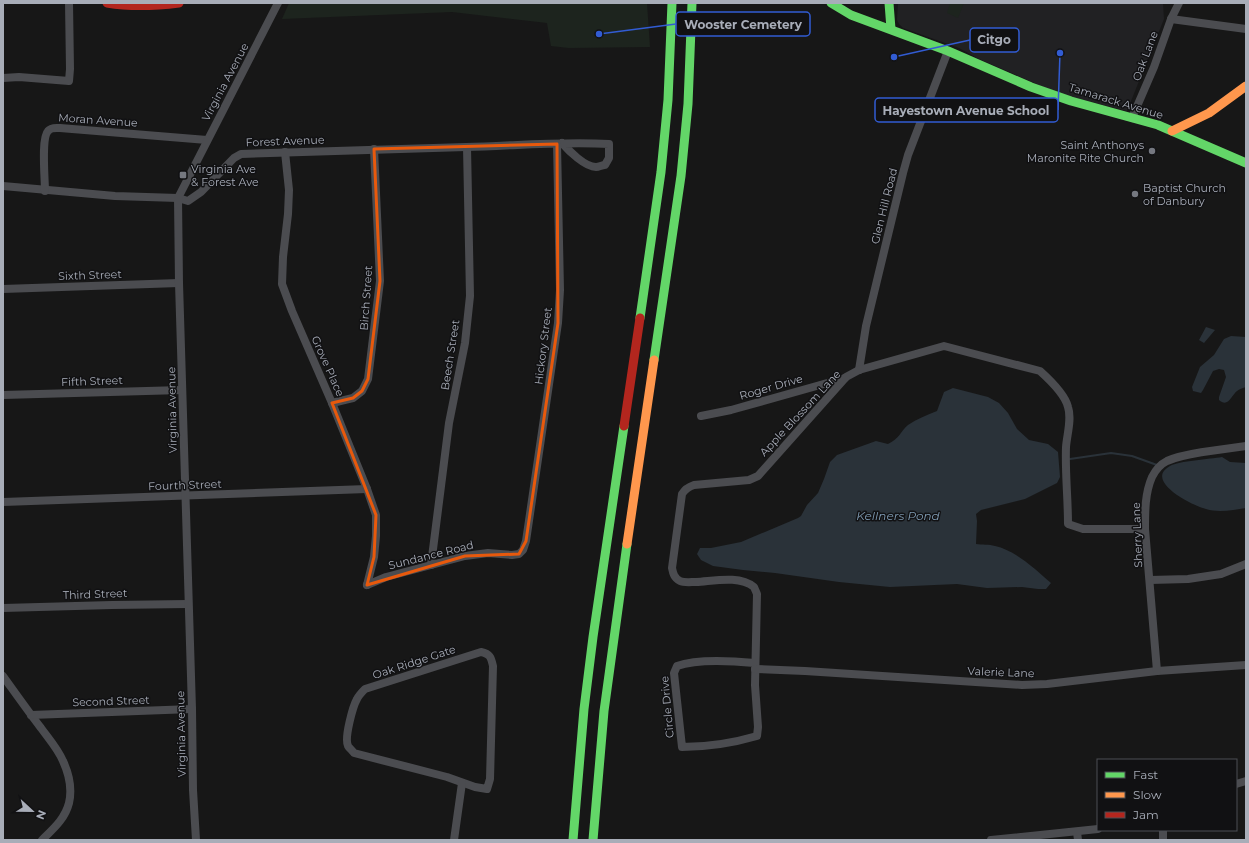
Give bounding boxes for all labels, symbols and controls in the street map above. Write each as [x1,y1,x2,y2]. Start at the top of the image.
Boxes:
callout: Wooster Cemetery [676,12,810,36]
text: Wooster Cemetery [684,17,803,32]
callout: Citgo [970,28,1019,52]
street label: Oak Lane [1129,29,1161,83]
text: Citgo [977,32,1011,47]
street label: Virginia Avenue [199,40,252,123]
street label: Tamarack Avenue [1067,80,1165,122]
callout: Hayestown Avenue School [875,98,1058,122]
text: Hayestown Avenue School [883,103,1049,118]
street label: Moran Avenue [58,110,139,130]
street label: Forest Avenue [245,133,325,149]
place label: Saint Anthonys Maronite Rite Church [1027,138,1145,165]
marker: Saint Anthonys Maronite Rite Church [1147,146,1157,156]
place label: Virginia Ave & Forest Ave [191,162,259,189]
street label: Glen Hill Road [868,167,900,245]
marker: Virginia Ave & Forest Ave [178,170,188,180]
place label: Baptist Church of Danbury [1143,181,1226,208]
marker: Baptist Church of Danbury [1130,189,1140,199]
street label: Birch Street [357,264,375,331]
street label: Sixth Street [58,267,123,283]
street label: Hickory Street [531,306,555,385]
street label: Beech Street [438,318,463,391]
street label: Grove Place [308,333,348,399]
street label: Virginia Avenue [164,366,180,453]
street label: Apple Blossom Lane [756,367,844,459]
street label: Roger Drive [738,371,805,403]
street label: Fifth Street [61,373,124,389]
street label: Fourth Street [148,477,223,493]
street label: Sherry Lane [1129,502,1145,568]
water label: Kellners Pond [856,508,941,523]
street label: Sundance Road [387,538,475,572]
street label: Third Street [62,586,128,602]
street label: Oak Ridge Gate [371,642,458,682]
street label: Valerie Lane [967,664,1035,680]
street label: Circle Drive [657,675,677,739]
street label: Virginia Avenue [173,690,189,777]
street label: Second Street [72,693,150,709]
legend [1097,759,1237,831]
text: Fast [1133,767,1158,782]
text: Slow [1133,787,1162,802]
north arrow [12,791,52,831]
text: Jam [1132,807,1159,822]
text: N [33,808,49,821]

